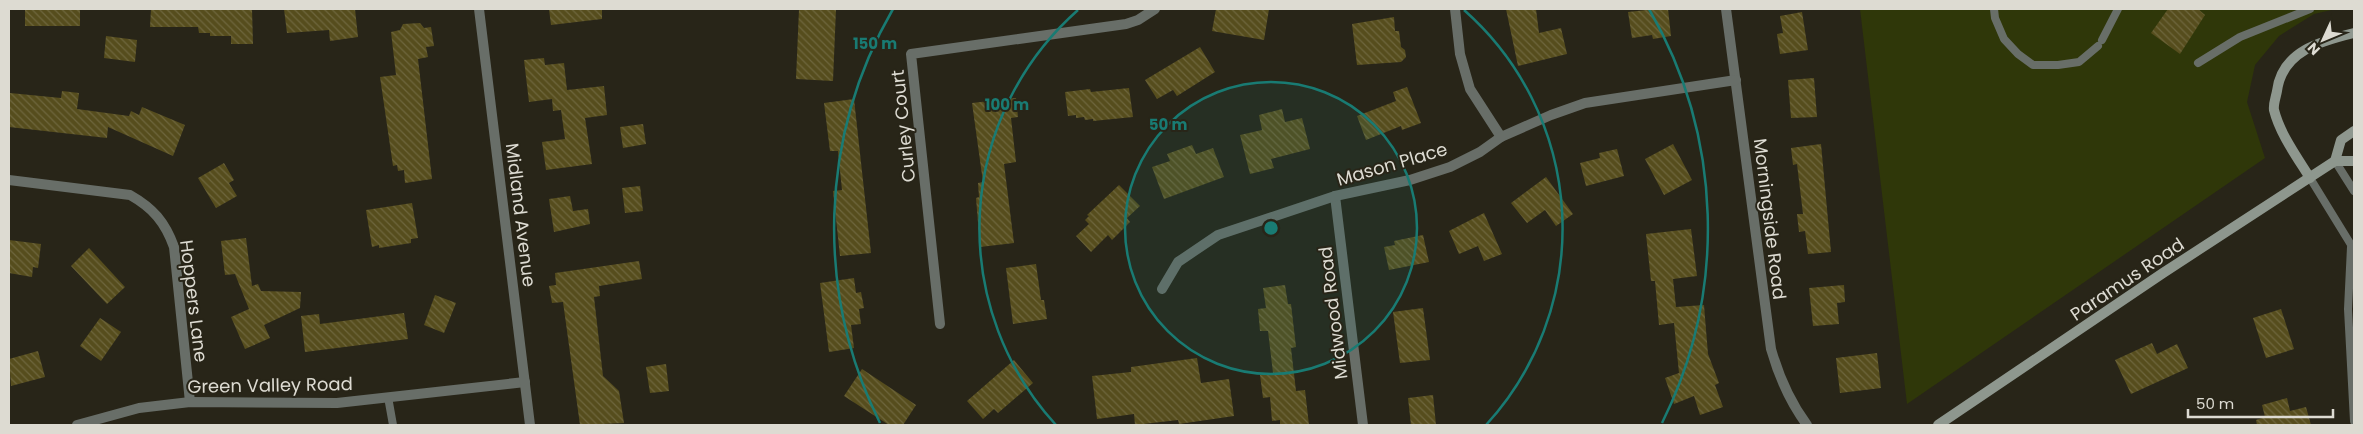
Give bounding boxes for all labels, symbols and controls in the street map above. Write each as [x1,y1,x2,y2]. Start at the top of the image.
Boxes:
north arrow [2298,15,2348,65]
text: 150 m [853,33,897,54]
text: N [2303,38,2324,60]
street label: Curley Court [885,69,921,183]
text: 100 m [985,94,1029,115]
text: 50 m [1149,114,1187,135]
street label: Mason Place [1334,136,1450,192]
street label: Morningside Road [1748,137,1792,301]
street label: Midland Avenue [500,142,542,288]
centre of rings [1262,219,1280,237]
street label: Paramus Road [2065,232,2189,326]
street label: Hoppers Lane [174,238,214,364]
street label: Midwood Road [1312,245,1354,381]
street label: Green Valley Road [187,371,353,399]
scale bar [2188,386,2333,418]
text: 50 m [2196,393,2234,414]

